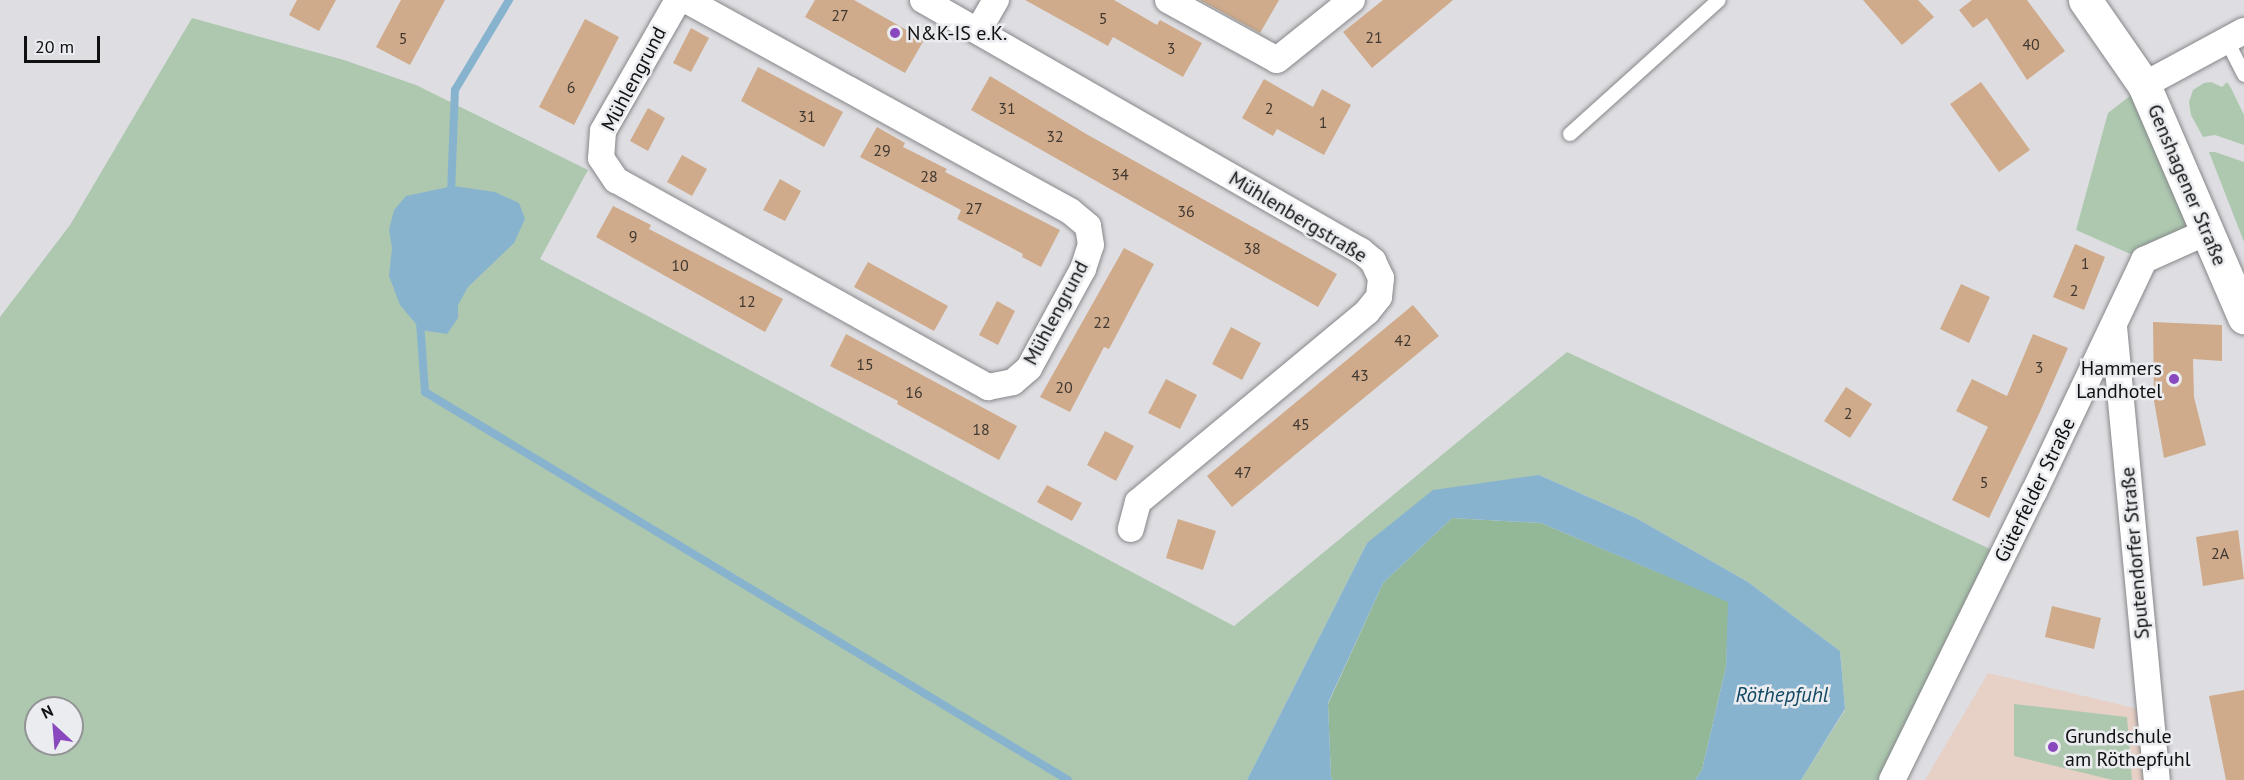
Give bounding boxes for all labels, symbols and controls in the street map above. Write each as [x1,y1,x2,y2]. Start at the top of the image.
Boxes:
house number: 27 [831,5,849,25]
house number: 5 [1099,8,1107,28]
place label: N&K-IS e.K. [907,21,1007,45]
street label: Mühlengrund [597,23,671,135]
scale bar [27,24,104,62]
marker: N&K-IS e.K. [888,26,902,40]
house number: 21 [1365,27,1383,47]
house number: 5 [399,28,407,48]
house number: 40 [2022,34,2040,54]
text: 20 m [35,35,74,58]
house number: 3 [1167,38,1175,58]
house number: 6 [567,77,575,97]
house number: 31 [998,98,1016,118]
house number: 2 [1265,98,1273,118]
street label: Genshagener Straße [2142,101,2232,269]
house number: 31 [798,106,816,126]
house number: 1 [1319,112,1327,132]
house number: 32 [1046,126,1064,146]
house number: 29 [873,140,891,160]
house number: 34 [1111,164,1129,184]
house number: 28 [920,166,938,186]
street label: Mühlenbergstraße [1225,166,1371,268]
house number: 27 [965,198,983,218]
house number: 36 [1177,201,1195,221]
house number: 9 [629,226,637,246]
house number: 38 [1243,238,1261,258]
house number: 1 [2081,253,2089,273]
house number: 10 [671,255,689,275]
street label: Mühlengrund [1019,257,1093,369]
house number: 2 [2070,280,2078,300]
house number: 12 [738,291,756,311]
house number: 22 [1093,312,1111,332]
house number: 42 [1394,330,1412,350]
house number: 15 [856,354,874,374]
place label: Hammers Landhotel [2076,356,2162,403]
house number: 3 [2035,357,2043,377]
house number: 43 [1351,365,1369,385]
marker: Hammers Landhotel [2167,372,2181,386]
house number: 20 [1055,377,1073,397]
house number: 16 [905,382,923,402]
house number: 2 [1844,403,1852,423]
house number: 45 [1292,414,1310,434]
street label: Güterfelder Straße [1990,414,2080,566]
house number: 18 [972,419,990,439]
house number: 47 [1234,462,1252,482]
street label: Sputendorfer Straße [2116,466,2154,640]
house number: 5 [1980,472,1988,492]
house number: 2A [2211,543,2229,563]
water label: Röthepfuhl [1736,682,1828,708]
north arrow [24,696,84,756]
text: N [38,700,56,723]
place label: Grundschule am Röthepfuhl [2065,724,2191,771]
marker: Grundschule am Röthepfuhl [2046,740,2060,754]

